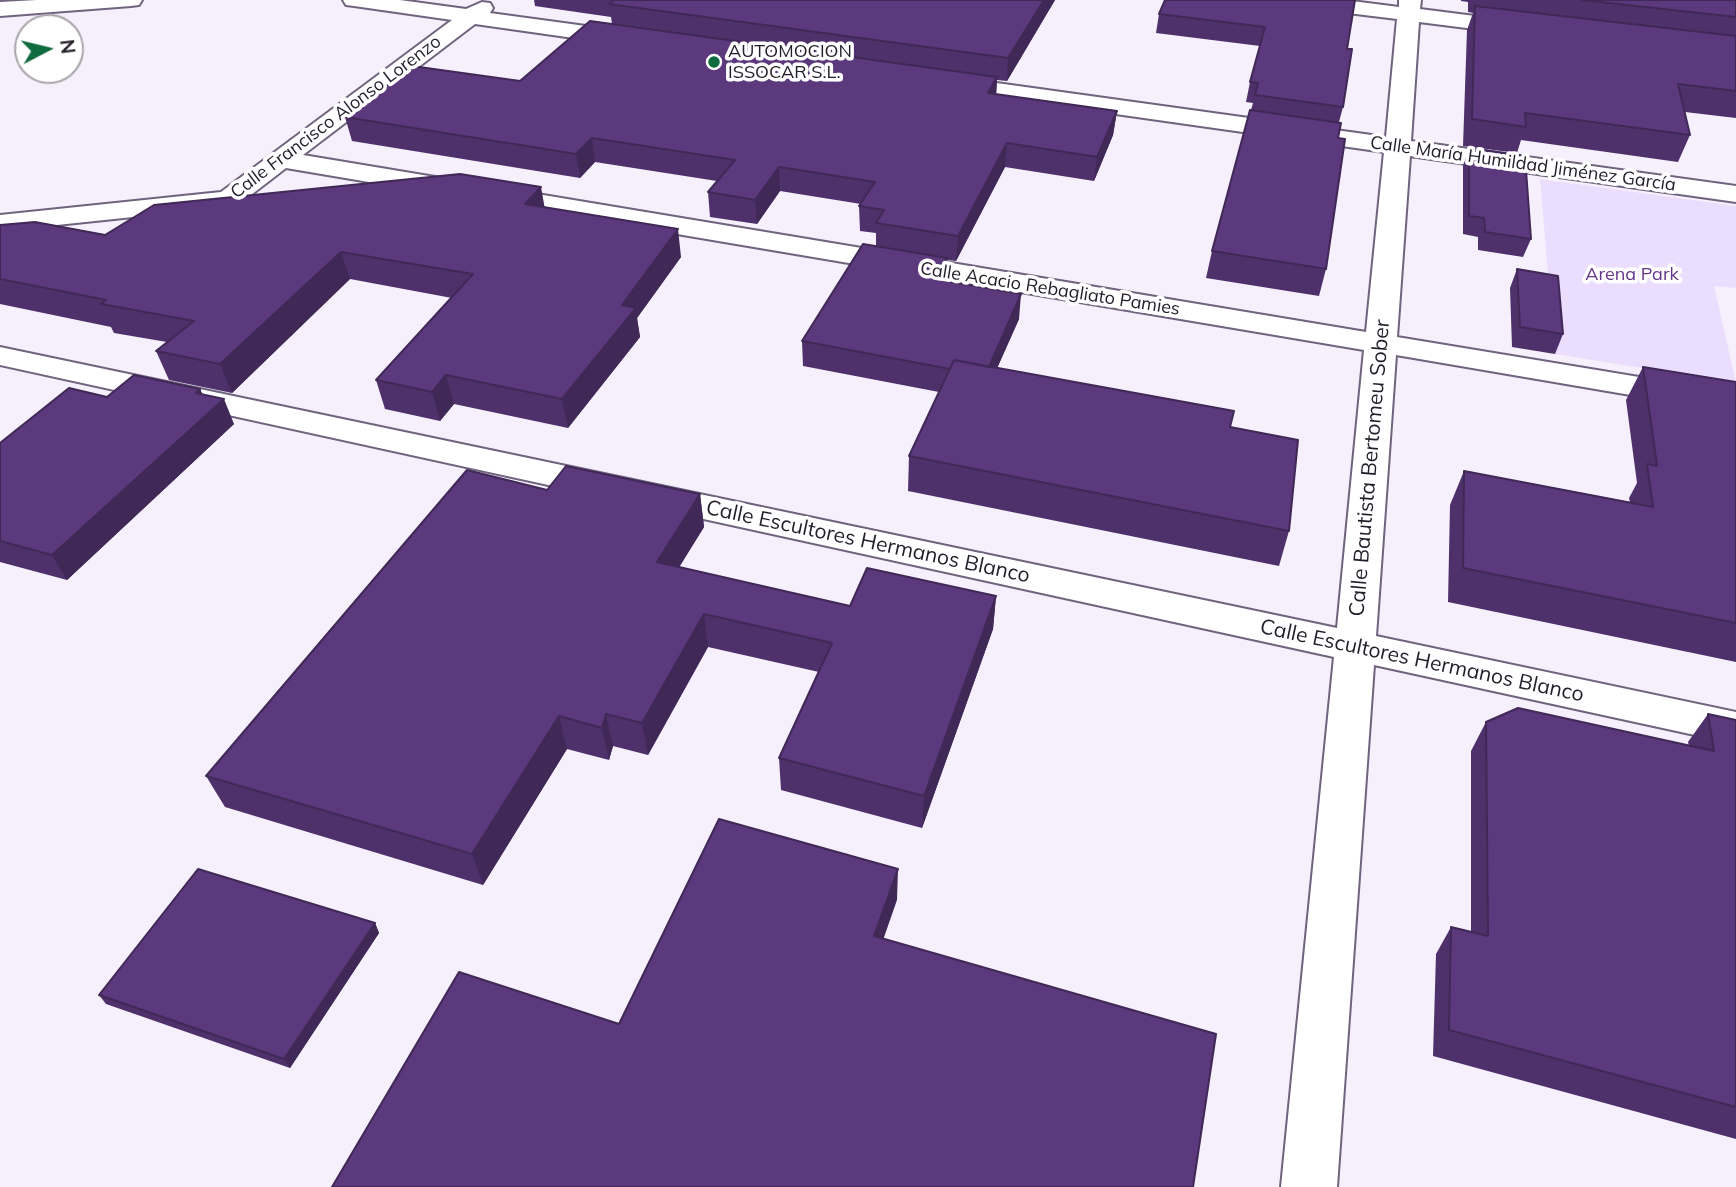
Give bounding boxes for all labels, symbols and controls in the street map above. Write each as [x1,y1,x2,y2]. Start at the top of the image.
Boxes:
north arrow [14,14,84,84]
street label: Calle Francisco Alonso Lorenzo [227,31,445,203]
text: N [55,38,81,55]
place label: AUTOMOCION ISSOCAR S.L. [728,41,852,84]
marker: AUTOMOCION ISSOCAR S.L. [706,54,722,70]
street label: Calle María Humildad Jiménez García [1369,132,1677,196]
street label: Calle Acacio Rebagliato Pamies [919,258,1181,320]
park label: Arena Park [1585,264,1679,286]
street label: Calle Bautista Bertomeu Sober [1344,319,1396,617]
street label: Calle Escultores Hermanos Blanco [704,495,1032,589]
street label: Calle Escultores Hermanos Blanco [1258,614,1586,708]

